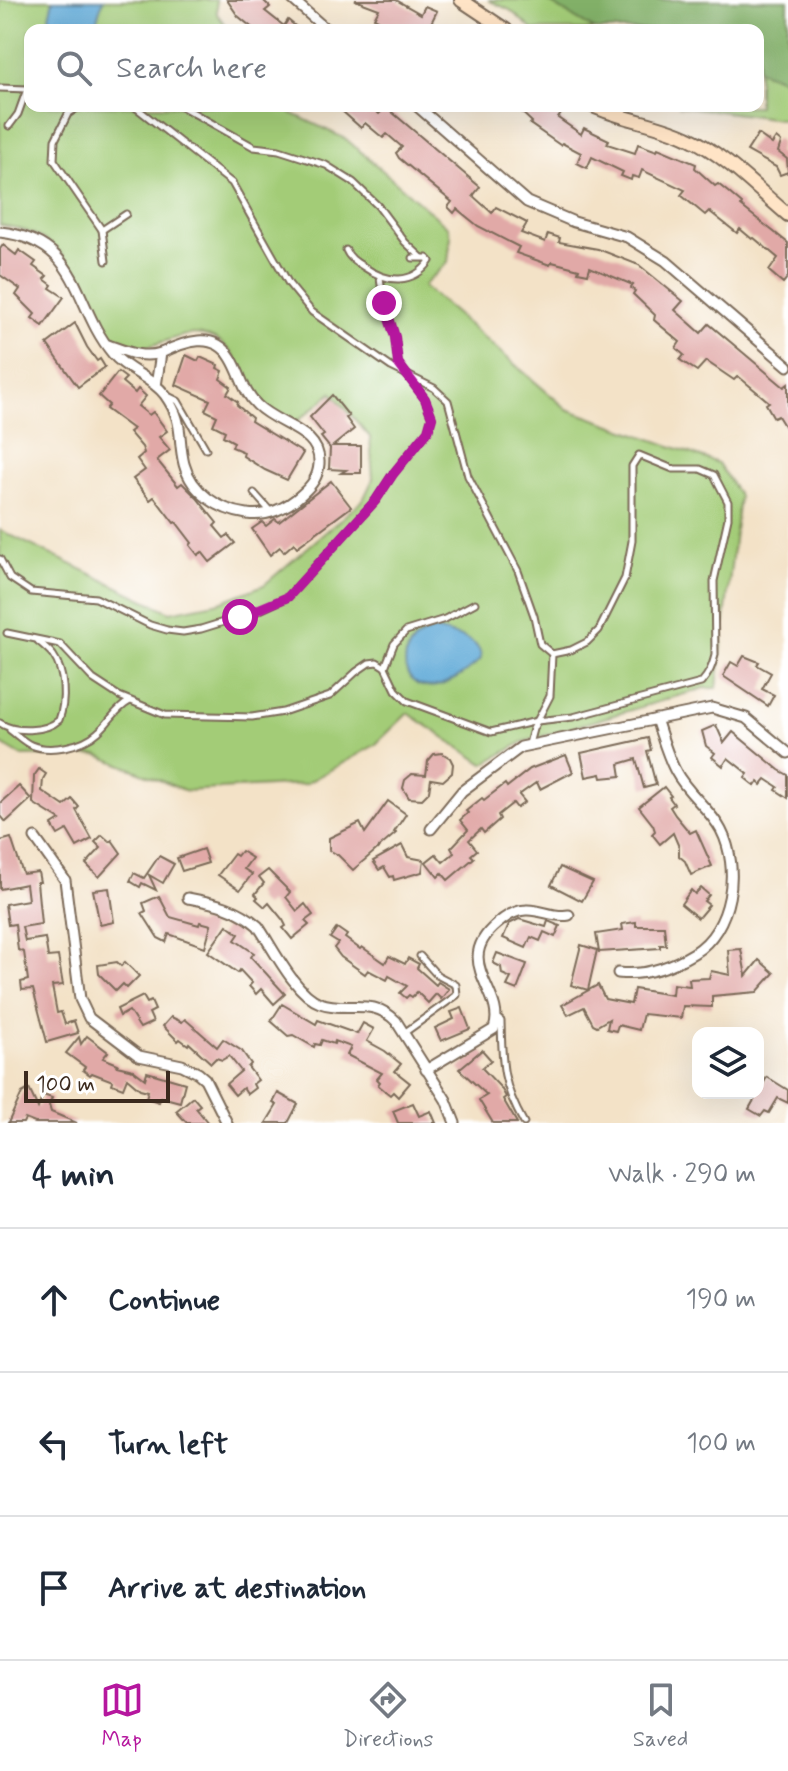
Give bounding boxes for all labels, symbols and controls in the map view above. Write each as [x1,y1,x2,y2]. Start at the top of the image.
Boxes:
search box [24,24,764,112]
icon: search [52,46,96,90]
text: Search here [116,49,267,88]
route end [366,285,402,321]
route start [222,599,258,635]
map controls [692,1027,764,1099]
button: layers [692,1027,764,1099]
scale bar [24,1067,170,1103]
text: 100 m [36,1071,95,1099]
text: 4 min [32,1153,115,1198]
text: Walk · 290 m [608,1158,756,1192]
icon: ahead [32,1278,76,1322]
text: Continue [108,1281,220,1320]
text: 190 m [686,1283,756,1317]
icon: left [32,1422,76,1466]
text: Turn left [108,1425,228,1464]
text: 100 m [686,1427,756,1461]
icon: arrive [32,1566,76,1610]
text: Arrive at destination [108,1569,366,1608]
tab: Map [100,1678,144,1754]
tab: Directions [343,1678,433,1754]
tab: Saved [633,1678,688,1754]

